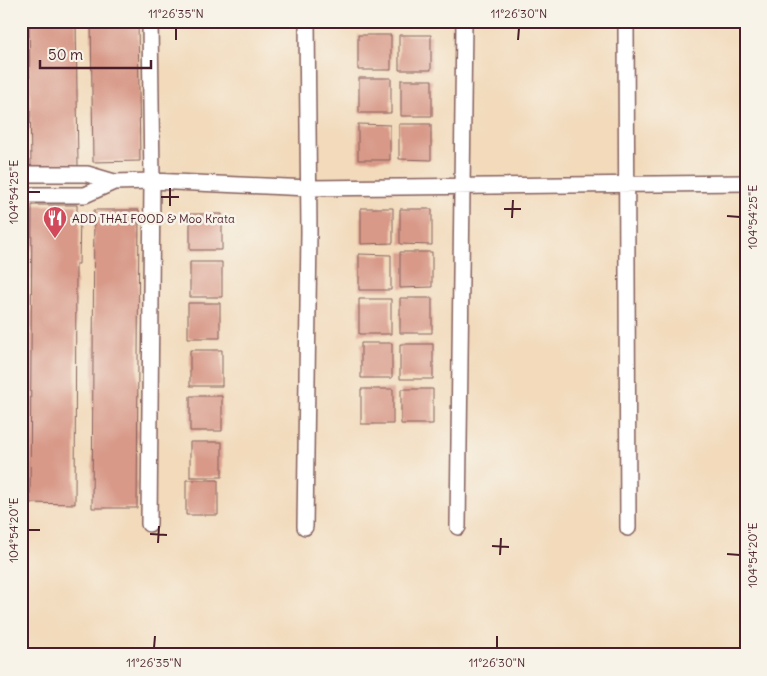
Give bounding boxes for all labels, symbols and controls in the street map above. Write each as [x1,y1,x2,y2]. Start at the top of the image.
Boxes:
text: 11°26'35"N [148,6,204,21]
text: 11°26'30"N [491,6,547,21]
scale bar [40,38,151,70]
text: 50 m [48,45,83,64]
text: 104°54'25"E [6,160,21,224]
text: 104°54'25"E [745,185,760,249]
restaurant icon: ADD THAI FOOD & Moo Krata [42,205,68,239]
place label: ADD THAI FOOD & Moo Krata [72,211,235,226]
text: 104°54'20"E [6,497,21,563]
text: 104°54'20"E [745,522,760,588]
text: 11°26'35"N [126,655,182,670]
text: 11°26'30"N [469,655,525,670]

